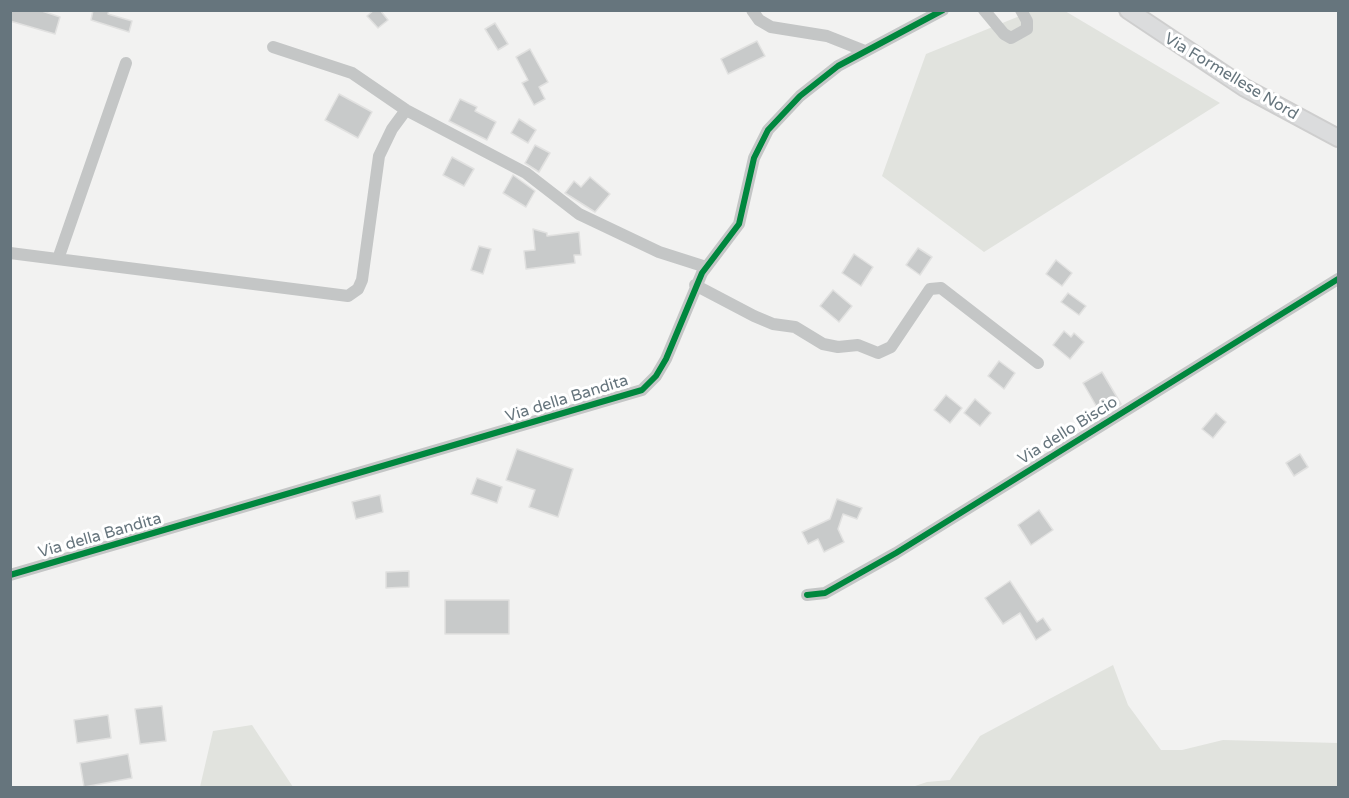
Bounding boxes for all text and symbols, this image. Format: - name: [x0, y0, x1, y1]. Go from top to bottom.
- street label: Via Formellese Nord: [1160, 29, 1302, 125]
- street label: Via della Bandita: [503, 371, 631, 427]
- street label: Via dello Biscio: [1015, 393, 1121, 469]
- street label: Via della Bandita: [36, 509, 164, 563]

